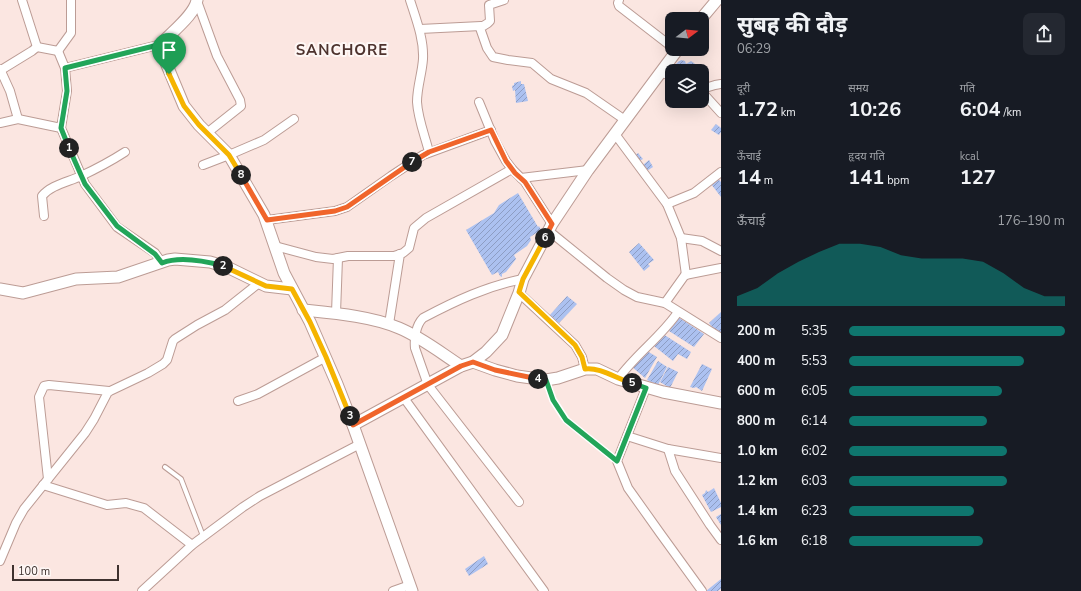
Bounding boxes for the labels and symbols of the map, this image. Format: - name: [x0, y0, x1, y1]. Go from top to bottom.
- north arrow: [665, 12, 709, 56]
- pin: [152, 33, 186, 74]
- district label: SANCHORE: [296, 40, 388, 60]
- pin: 1: [59, 138, 79, 158]
- pin: 7: [402, 152, 422, 172]
- pin: 8: [231, 165, 251, 185]
- pin: 6: [535, 228, 555, 248]
- pin: 2: [213, 256, 233, 276]
- pin: 4: [528, 369, 548, 389]
- pin: 5: [622, 373, 642, 393]
- pin: 3: [340, 406, 360, 426]
- scale bar: [12, 563, 119, 582]

